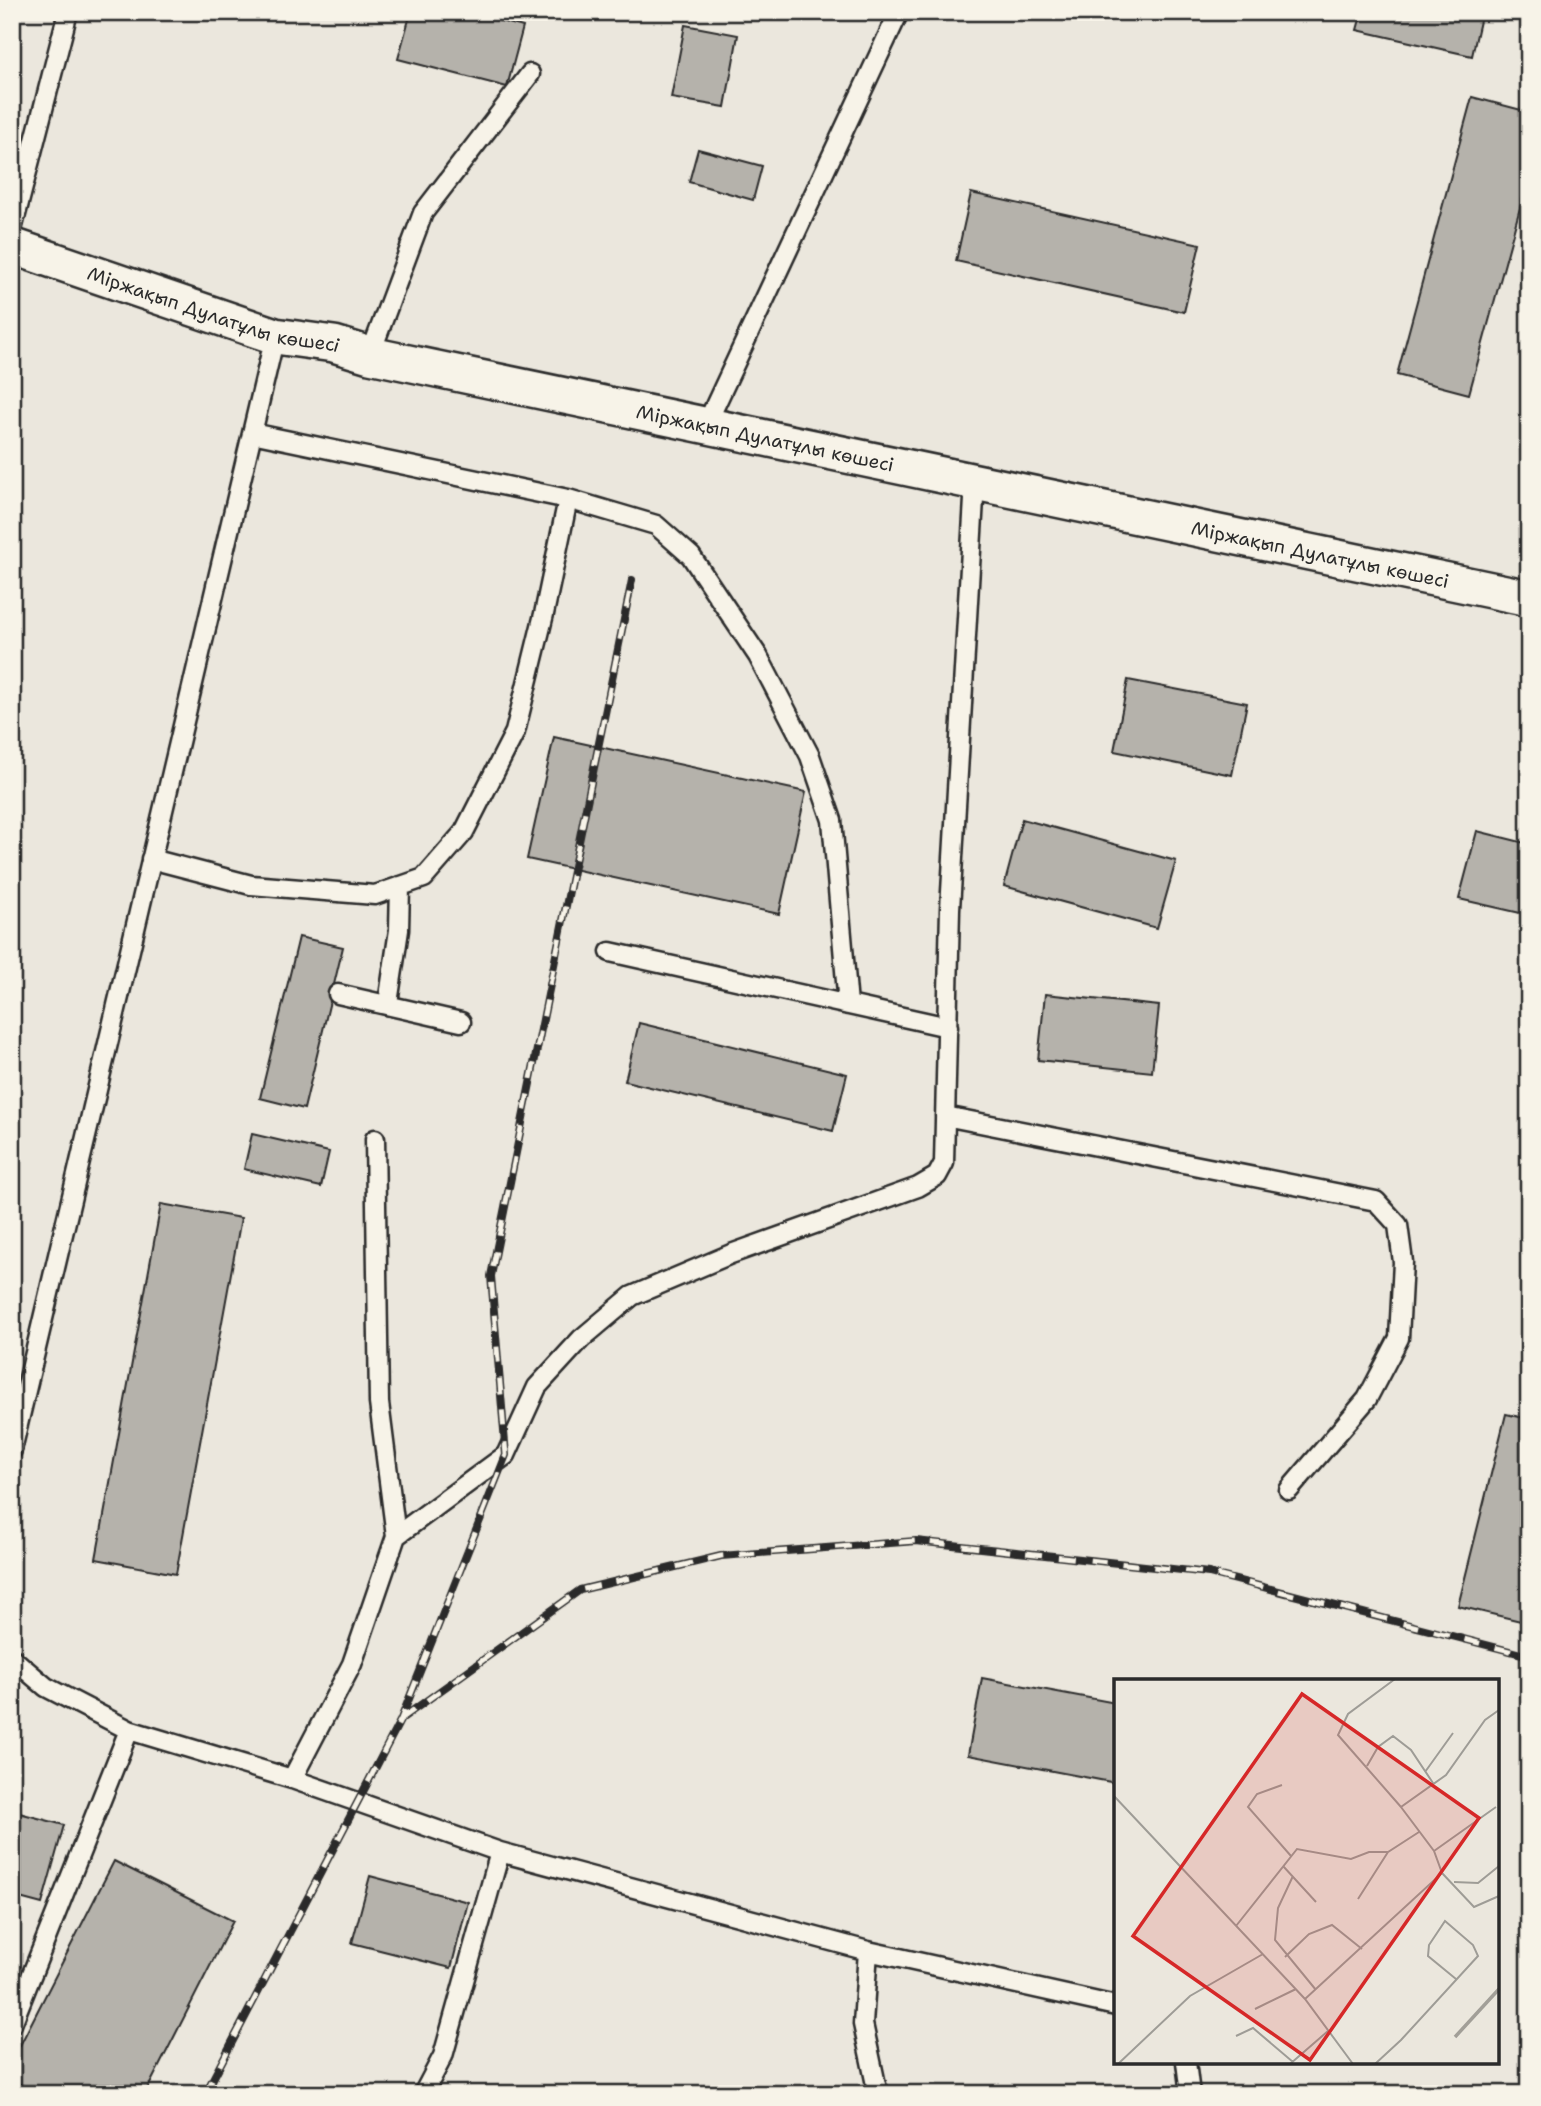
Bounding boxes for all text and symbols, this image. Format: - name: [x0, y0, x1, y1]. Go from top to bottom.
- street label: Міржақып Дулатұлы көшесі: [84, 261, 343, 358]
- street label: Міржақып Дулатұлы көшесі: [634, 399, 896, 478]
- street label: Міржақып Дулатұлы көшесі: [1189, 516, 1451, 594]
- inset map: [1114, 1679, 1499, 2064]

